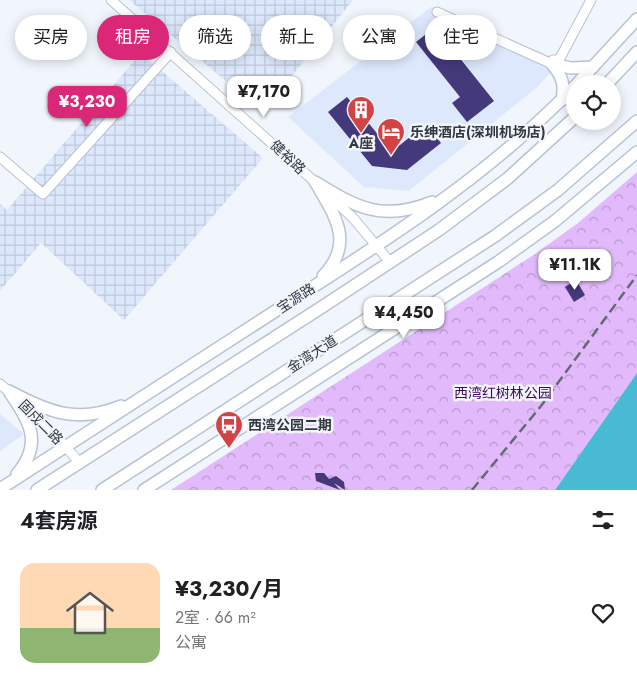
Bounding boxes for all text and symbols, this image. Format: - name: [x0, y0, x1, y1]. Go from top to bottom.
- chip: 买房: [15, 15, 87, 60]
- chip: 租房: [97, 15, 169, 60]
- chip: 筛选: [179, 15, 251, 60]
- chip: 新上: [261, 15, 333, 60]
- chip: 公寓: [343, 15, 415, 60]
- chip: 住宅: [425, 15, 497, 60]
- map controls: [566, 75, 621, 130]
- button: locate: [566, 75, 621, 130]
- pin: ¥7,170: [223, 76, 305, 118]
- text: ¥7,170: [238, 80, 290, 103]
- pin: ¥3,230: [46, 86, 128, 128]
- text: ¥3,230: [59, 90, 115, 113]
- building icon: A座: [346, 95, 376, 134]
- hotel icon: 乐绅酒店(深圳机场店): [376, 117, 406, 156]
- place label: 乐绅酒店(深圳机场店): [410, 122, 546, 142]
- place label: A座: [348, 133, 373, 153]
- street label: 健裕路: [266, 135, 310, 179]
- pin: ¥11.1K: [534, 248, 616, 291]
- text: ¥11.1K: [549, 253, 601, 276]
- street label: 宝源路: [273, 278, 319, 318]
- pin: ¥4,450: [363, 296, 445, 339]
- text: ¥4,450: [374, 301, 434, 324]
- street label: 金湾大道: [283, 330, 341, 378]
- park label: 西湾红树林公园: [454, 383, 552, 403]
- street label: 固戍二路: [14, 395, 68, 449]
- bus stop icon: 西湾公园二期: [214, 410, 244, 449]
- place label: 西湾公园二期: [248, 415, 332, 435]
- text: 4套房源: [20, 506, 98, 536]
- icon: filters: [589, 506, 617, 534]
- text: ¥3,230/月: [175, 574, 283, 604]
- icon: home: [60, 583, 120, 643]
- icon: heart: [589, 599, 617, 627]
- text: 2室 · 66 m²: [175, 606, 256, 629]
- text: 公寓: [175, 631, 207, 654]

